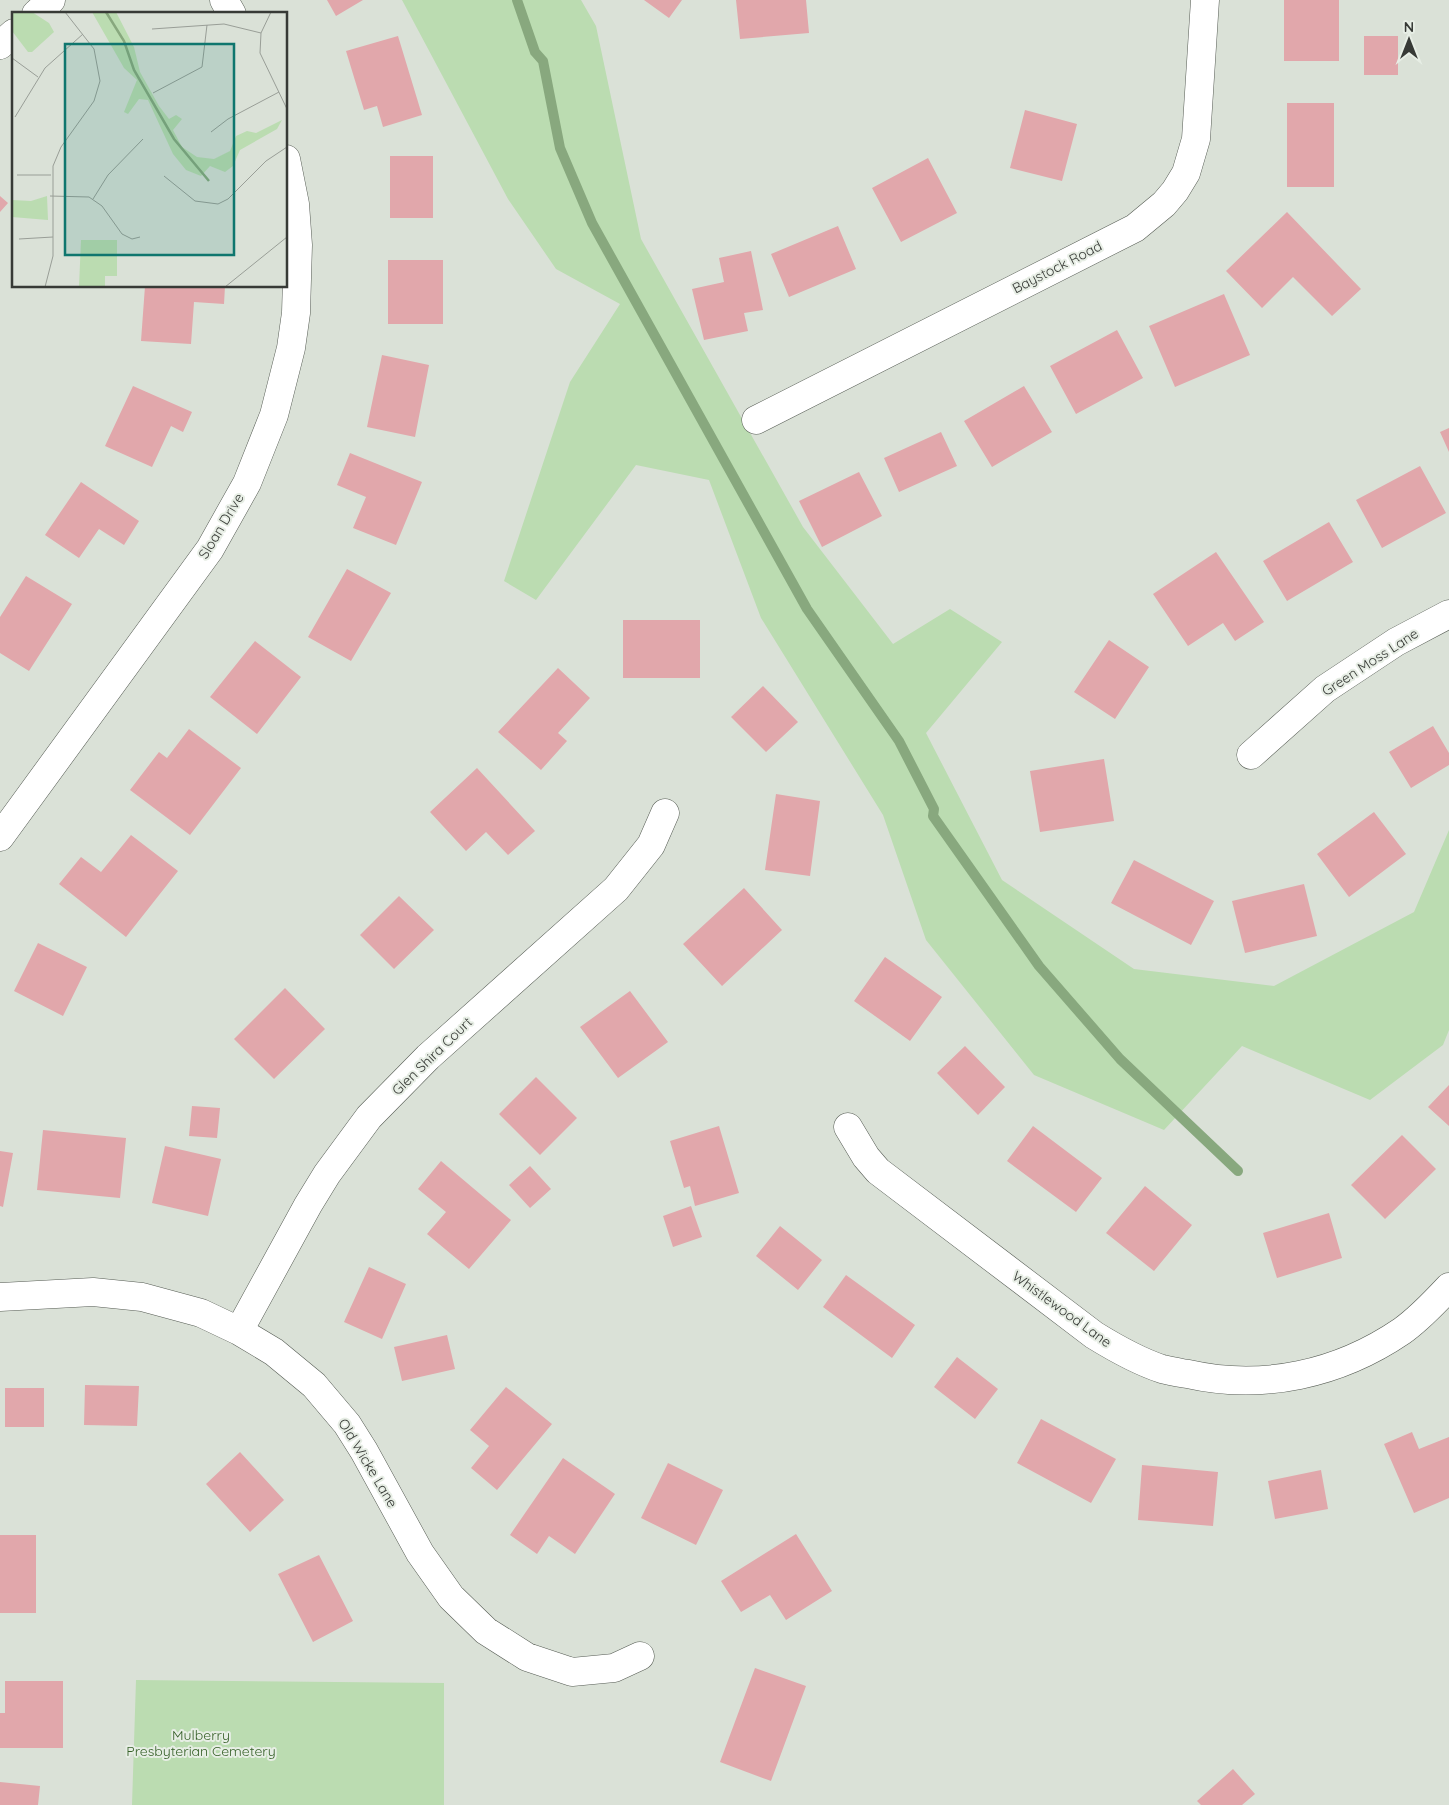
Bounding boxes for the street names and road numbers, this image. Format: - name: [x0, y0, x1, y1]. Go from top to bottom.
- street label: Baystock Road: [1009, 237, 1105, 297]
- street label: Sloan Drive: [194, 490, 248, 562]
- street label: Green Moss Lane: [1318, 624, 1422, 700]
- street label: Glen Shira Court: [388, 1013, 476, 1099]
- street label: Whistlewood Lane: [1009, 1267, 1115, 1351]
- street label: Old Wicke Lane: [334, 1415, 402, 1511]

